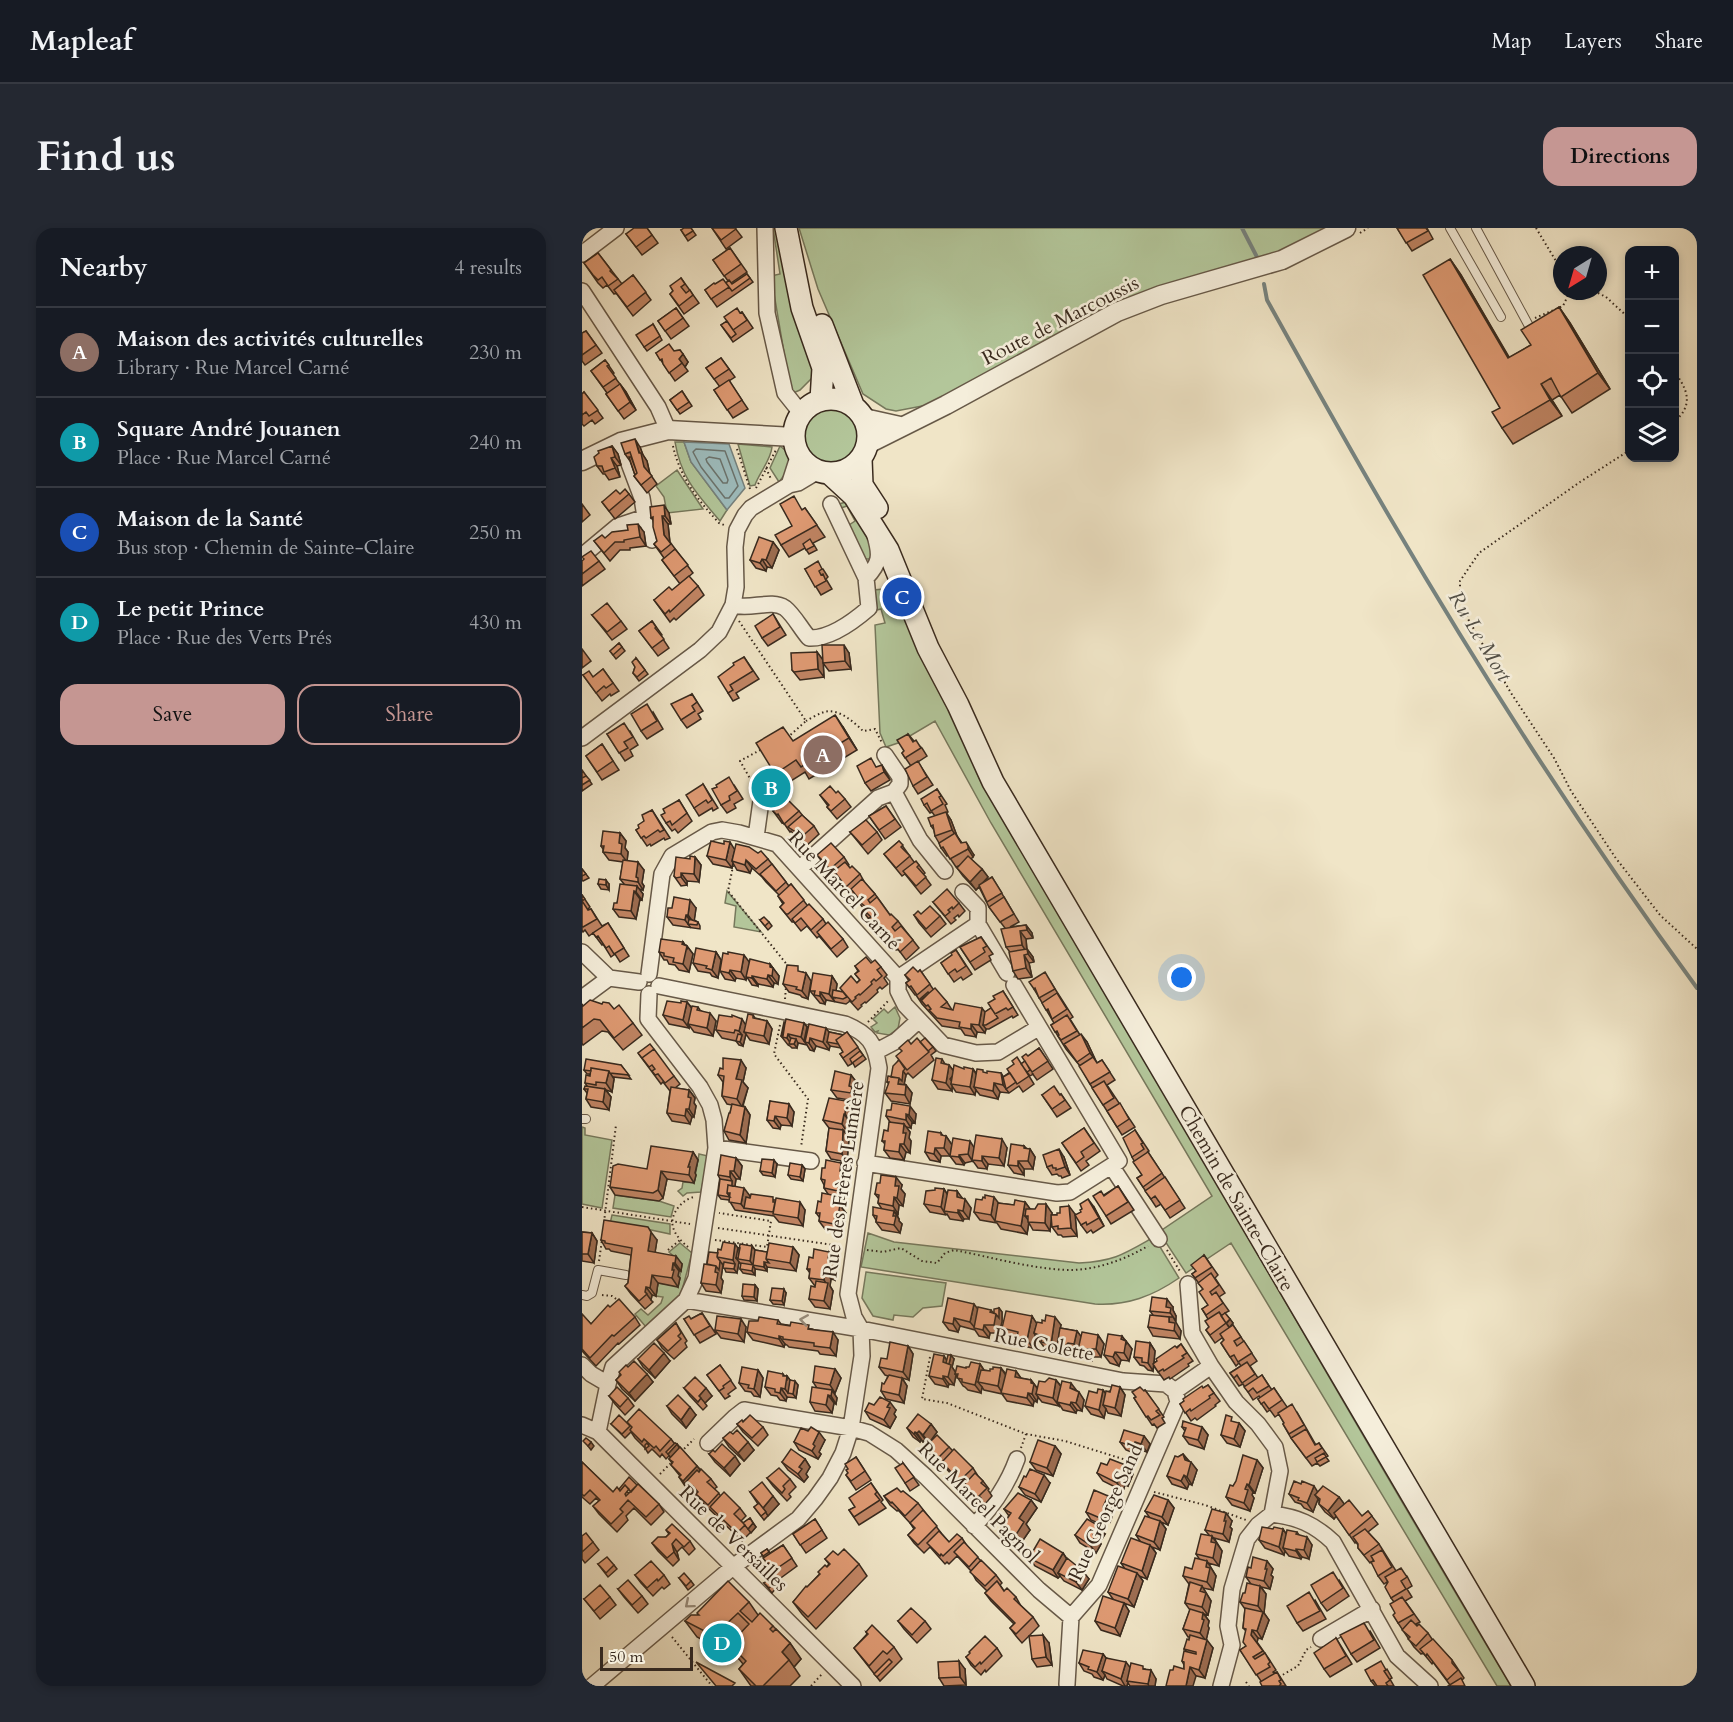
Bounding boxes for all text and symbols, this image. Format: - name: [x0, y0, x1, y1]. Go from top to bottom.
- text: Mapleaf: [30, 22, 133, 60]
- text: Map: [1492, 27, 1532, 56]
- text: Layers: [1565, 27, 1622, 56]
- text: Share: [1655, 27, 1703, 56]
- button: Directions: [1543, 127, 1697, 186]
- text: Find us: [36, 128, 176, 185]
- north arrow: [1553, 246, 1607, 300]
- map controls: [1625, 246, 1679, 462]
- button: +: [1625, 246, 1679, 300]
- text: Nearby: [60, 250, 148, 285]
- text: 4 results: [454, 254, 522, 281]
- street label: Route de Marcoussis: [977, 269, 1143, 372]
- button: −: [1625, 300, 1679, 354]
- text: Maison des activités culturelles: [117, 324, 423, 354]
- text: A: [72, 339, 87, 366]
- text: 230 m: [469, 339, 522, 366]
- text: Library · Rue Marcel Carné: [117, 354, 349, 381]
- button: locate: [1625, 354, 1679, 408]
- button: layers: [1625, 408, 1679, 462]
- text: Square André Jouanen: [117, 414, 341, 444]
- text: B: [72, 429, 87, 456]
- text: 240 m: [469, 429, 522, 456]
- text: Place · Rue Marcel Carné: [117, 444, 331, 471]
- text: Maison de la Santé: [117, 504, 304, 534]
- text: C: [72, 519, 87, 546]
- text: 250 m: [469, 519, 522, 546]
- text: Bus stop · Chemin de Sainte-Claire: [117, 534, 415, 561]
- pin: C: [882, 574, 922, 620]
- water label: Ru Le Mort: [1441, 585, 1519, 688]
- text: Le petit Prince: [117, 594, 264, 624]
- text: D: [71, 609, 88, 636]
- text: 430 m: [469, 609, 522, 636]
- text: Place · Rue des Verts Prés: [117, 624, 332, 651]
- button: Save: [60, 684, 285, 745]
- button: Share: [297, 684, 522, 745]
- pin: A: [804, 732, 842, 778]
- pin: B: [752, 766, 790, 810]
- street label: Rue Marcel Carné: [782, 825, 907, 956]
- your location: [1167, 963, 1196, 992]
- street label: Rue des Frères Lumière: [816, 1079, 871, 1279]
- street label: Chemin de Sainte-Claire: [1172, 1100, 1301, 1296]
- one-way arrow: [799, 1314, 809, 1327]
- street label: Rue Colette: [992, 1322, 1096, 1367]
- street label: Rue Marcel Pagnol: [912, 1436, 1045, 1569]
- street label: Rue George Sand: [1062, 1439, 1149, 1585]
- street label: Rue de Versailles: [673, 1479, 794, 1598]
- one-way arrow: [685, 1597, 696, 1608]
- pin: D: [702, 1620, 742, 1666]
- scale bar: [600, 1644, 693, 1672]
- text: 50 m: [609, 1646, 643, 1668]

